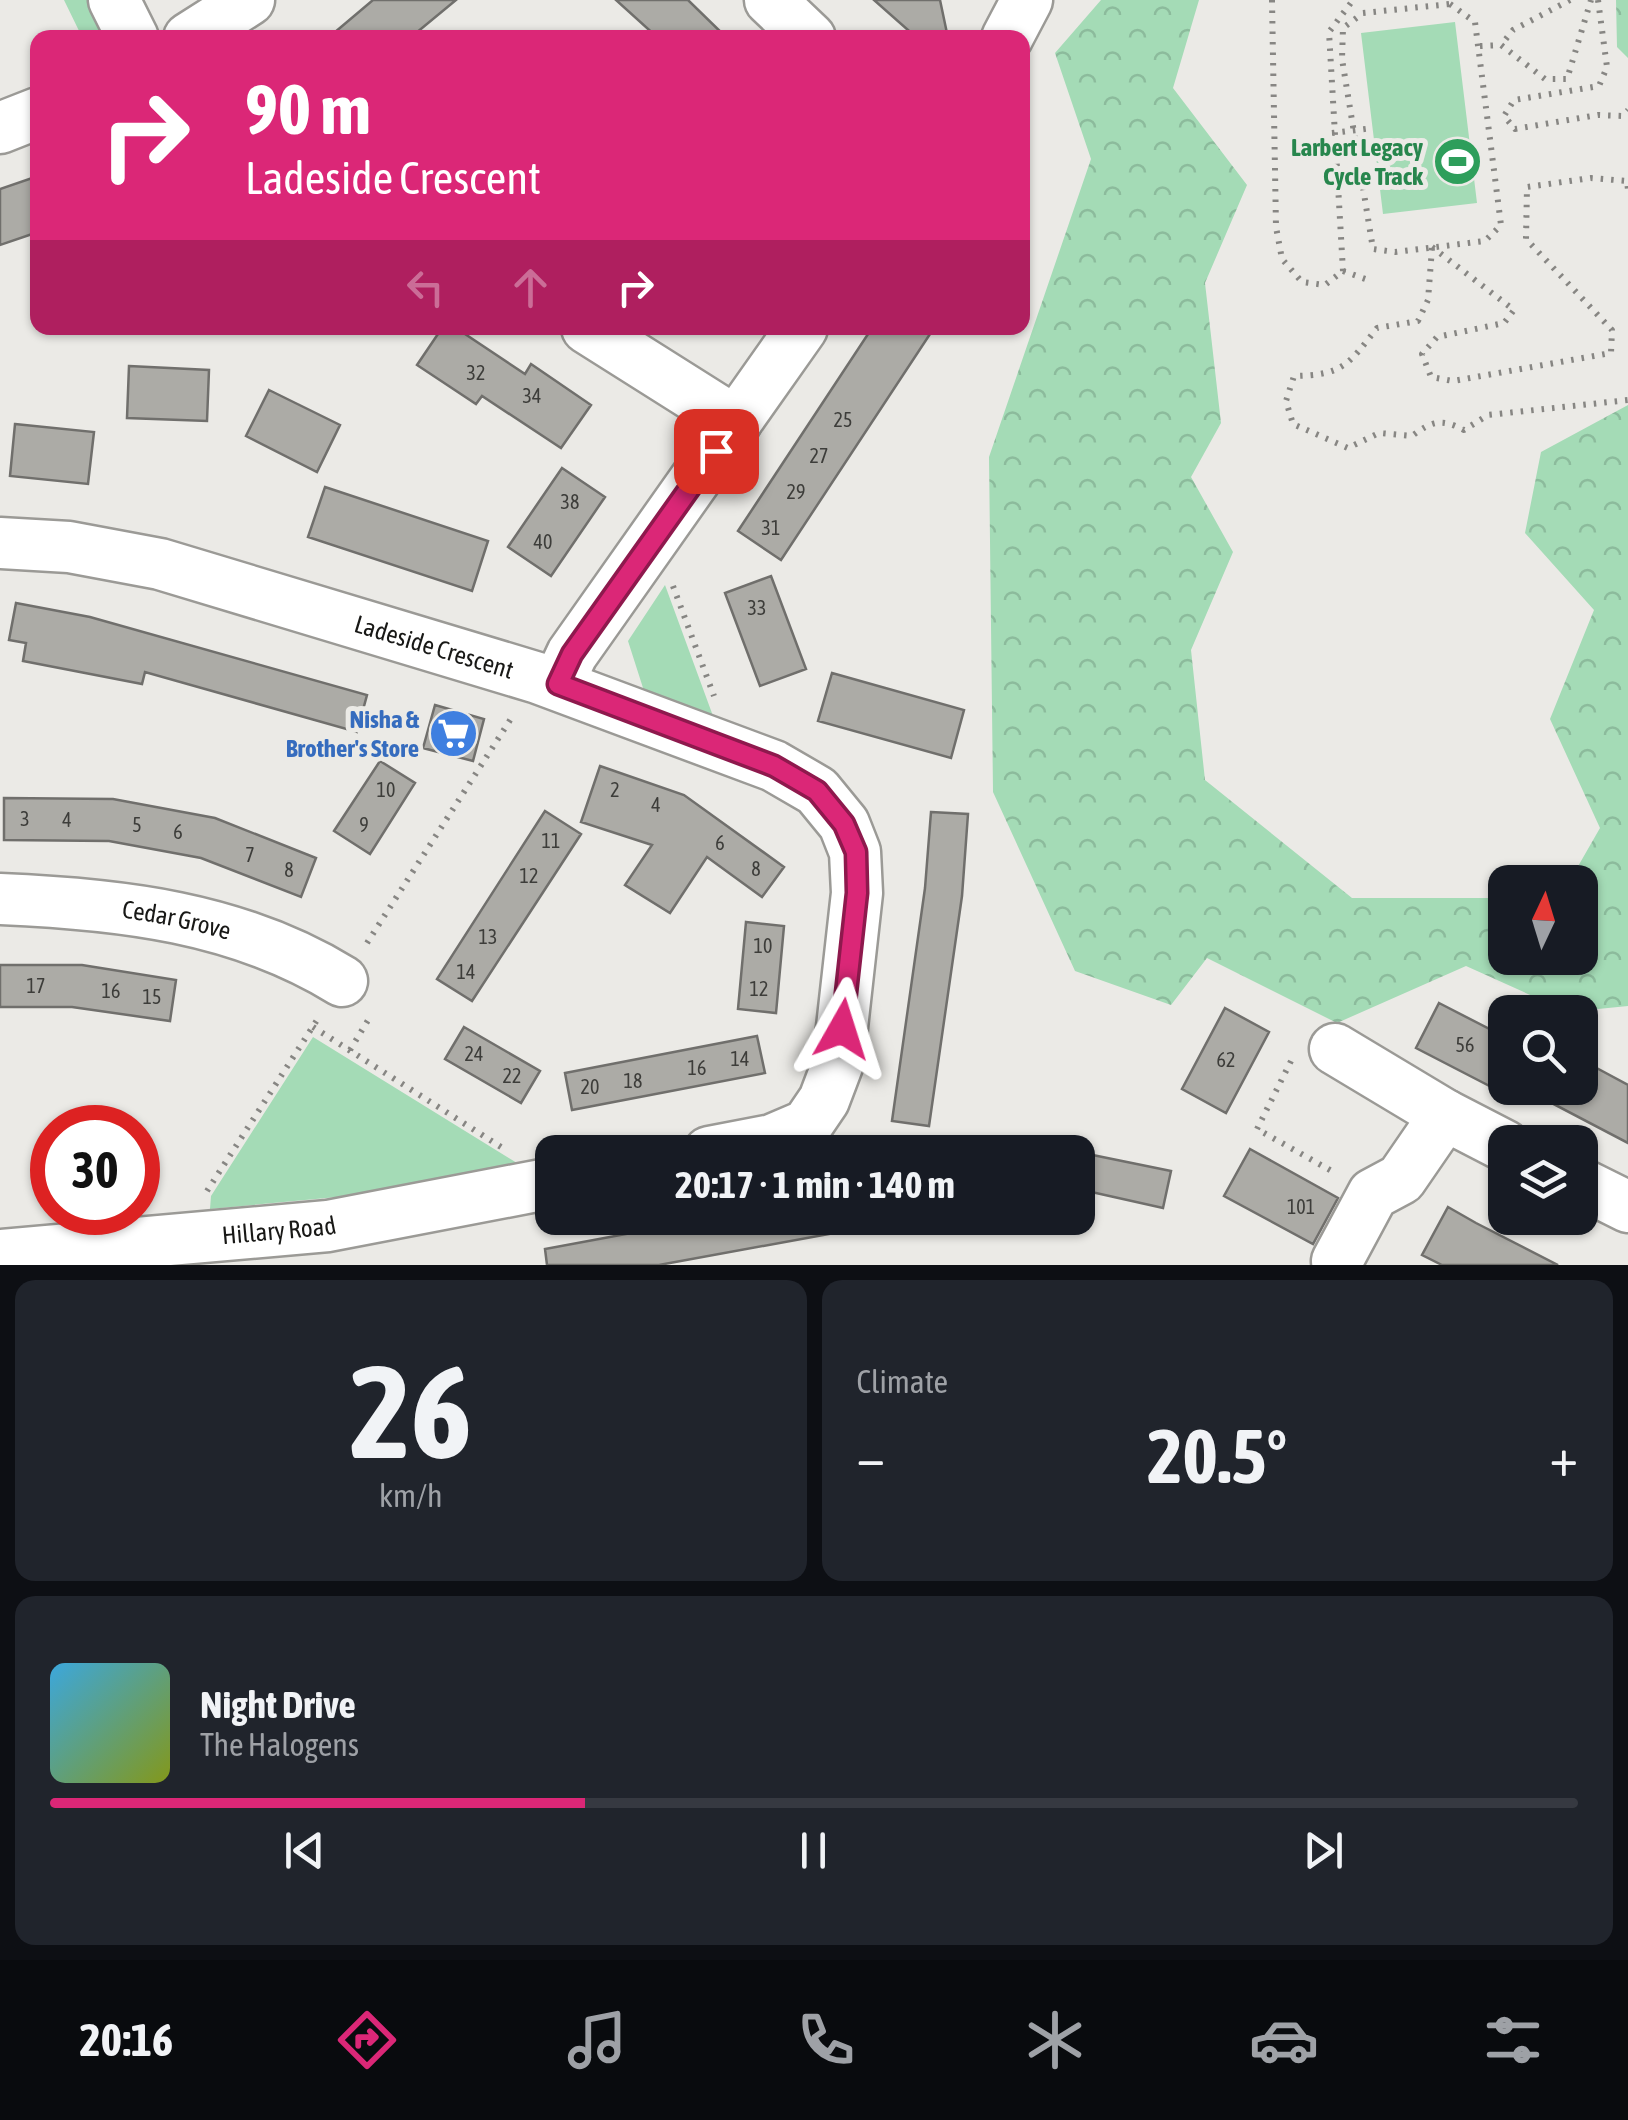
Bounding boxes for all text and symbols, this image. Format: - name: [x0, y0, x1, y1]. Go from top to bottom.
- text: 90 m: [245, 69, 371, 149]
- icon: right: [80, 70, 210, 200]
- place label: Larbert Legacy Cycle Track: [1291, 133, 1424, 190]
- sports icon: Larbert Legacy Cycle Track: [1432, 135, 1484, 187]
- text: Ladeside Crescent: [245, 152, 541, 204]
- icon: left: [398, 260, 453, 315]
- icon: ahead: [503, 260, 558, 315]
- icon: right: [608, 260, 663, 315]
- house number: 32: [467, 361, 485, 384]
- house number: 34: [523, 384, 541, 407]
- house number: 25: [834, 408, 852, 431]
- pin: [674, 409, 759, 494]
- icon: arrive: [689, 424, 744, 479]
- house number: 27: [810, 444, 828, 467]
- house number: 29: [787, 480, 805, 503]
- house number: 38: [561, 490, 579, 513]
- house number: 31: [762, 516, 780, 539]
- house number: 40: [534, 530, 552, 553]
- house number: 33: [748, 596, 766, 619]
- street label: Ladeside Crescent: [351, 610, 517, 684]
- place label: Nisha & Brother's Store: [286, 705, 420, 762]
- supermarket icon: Nisha & Brother's Store: [428, 707, 480, 759]
- house number: 10: [377, 778, 395, 801]
- house number: 2: [610, 778, 620, 801]
- house number: 4: [651, 793, 661, 816]
- house number: 3: [20, 807, 30, 830]
- house number: 4: [62, 808, 72, 831]
- house number: 5: [132, 813, 142, 836]
- house number: 9: [359, 813, 369, 836]
- house number: 6: [173, 820, 183, 843]
- house number: 11: [542, 829, 560, 852]
- house number: 6: [715, 831, 725, 854]
- house number: 7: [245, 843, 255, 866]
- house number: 8: [751, 857, 761, 880]
- house number: 8: [284, 858, 294, 881]
- house number: 12: [520, 864, 538, 887]
- north arrow: [1488, 865, 1598, 975]
- map controls: [1488, 865, 1598, 1235]
- street label: Cedar Grove: [120, 895, 234, 945]
- house number: 13: [479, 925, 497, 948]
- house number: 10: [754, 934, 772, 957]
- house number: 14: [457, 960, 475, 983]
- house number: 17: [27, 974, 45, 997]
- house number: 12: [750, 977, 768, 1000]
- position arrow: [790, 977, 894, 1081]
- house number: 16: [102, 979, 120, 1002]
- house number: 15: [143, 985, 161, 1008]
- button: search: [1488, 995, 1598, 1105]
- house number: 56: [1456, 1033, 1474, 1056]
- house number: 24: [465, 1042, 483, 1065]
- house number: 14: [731, 1047, 749, 1070]
- house number: 62: [1217, 1048, 1235, 1071]
- house number: 16: [688, 1056, 706, 1079]
- house number: 22: [503, 1064, 521, 1087]
- house number: 18: [624, 1069, 642, 1092]
- house number: 20: [581, 1075, 599, 1098]
- speed limit sign: 30: [30, 1105, 160, 1235]
- button: layers: [1488, 1125, 1598, 1235]
- text: 20:17 · 1 min · 140 m: [675, 1163, 955, 1206]
- house number: 101: [1287, 1195, 1315, 1218]
- street label: Hillary Road: [221, 1211, 338, 1249]
- text: 26: [350, 1337, 472, 1486]
- text: Climate: [857, 1363, 948, 1400]
- text: 20.5°: [1147, 1413, 1287, 1499]
- text: −: [857, 1425, 885, 1488]
- text: +: [1549, 1425, 1578, 1488]
- text: km/h: [379, 1477, 442, 1514]
- text: Night Drive: [200, 1683, 356, 1726]
- text: The Halogens: [200, 1726, 359, 1763]
- icon: previous: [277, 1823, 332, 1878]
- icon: pause: [786, 1823, 841, 1878]
- icon: next: [1296, 1823, 1351, 1878]
- icon: directions: [332, 2005, 402, 2075]
- icon: music: [562, 2005, 632, 2075]
- icon: phone: [791, 2005, 861, 2075]
- icon: climate: [1020, 2005, 1090, 2075]
- icon: car: [1249, 2005, 1319, 2075]
- icon: filters: [1478, 2005, 1548, 2075]
- text: 20:16: [80, 2014, 173, 2066]

